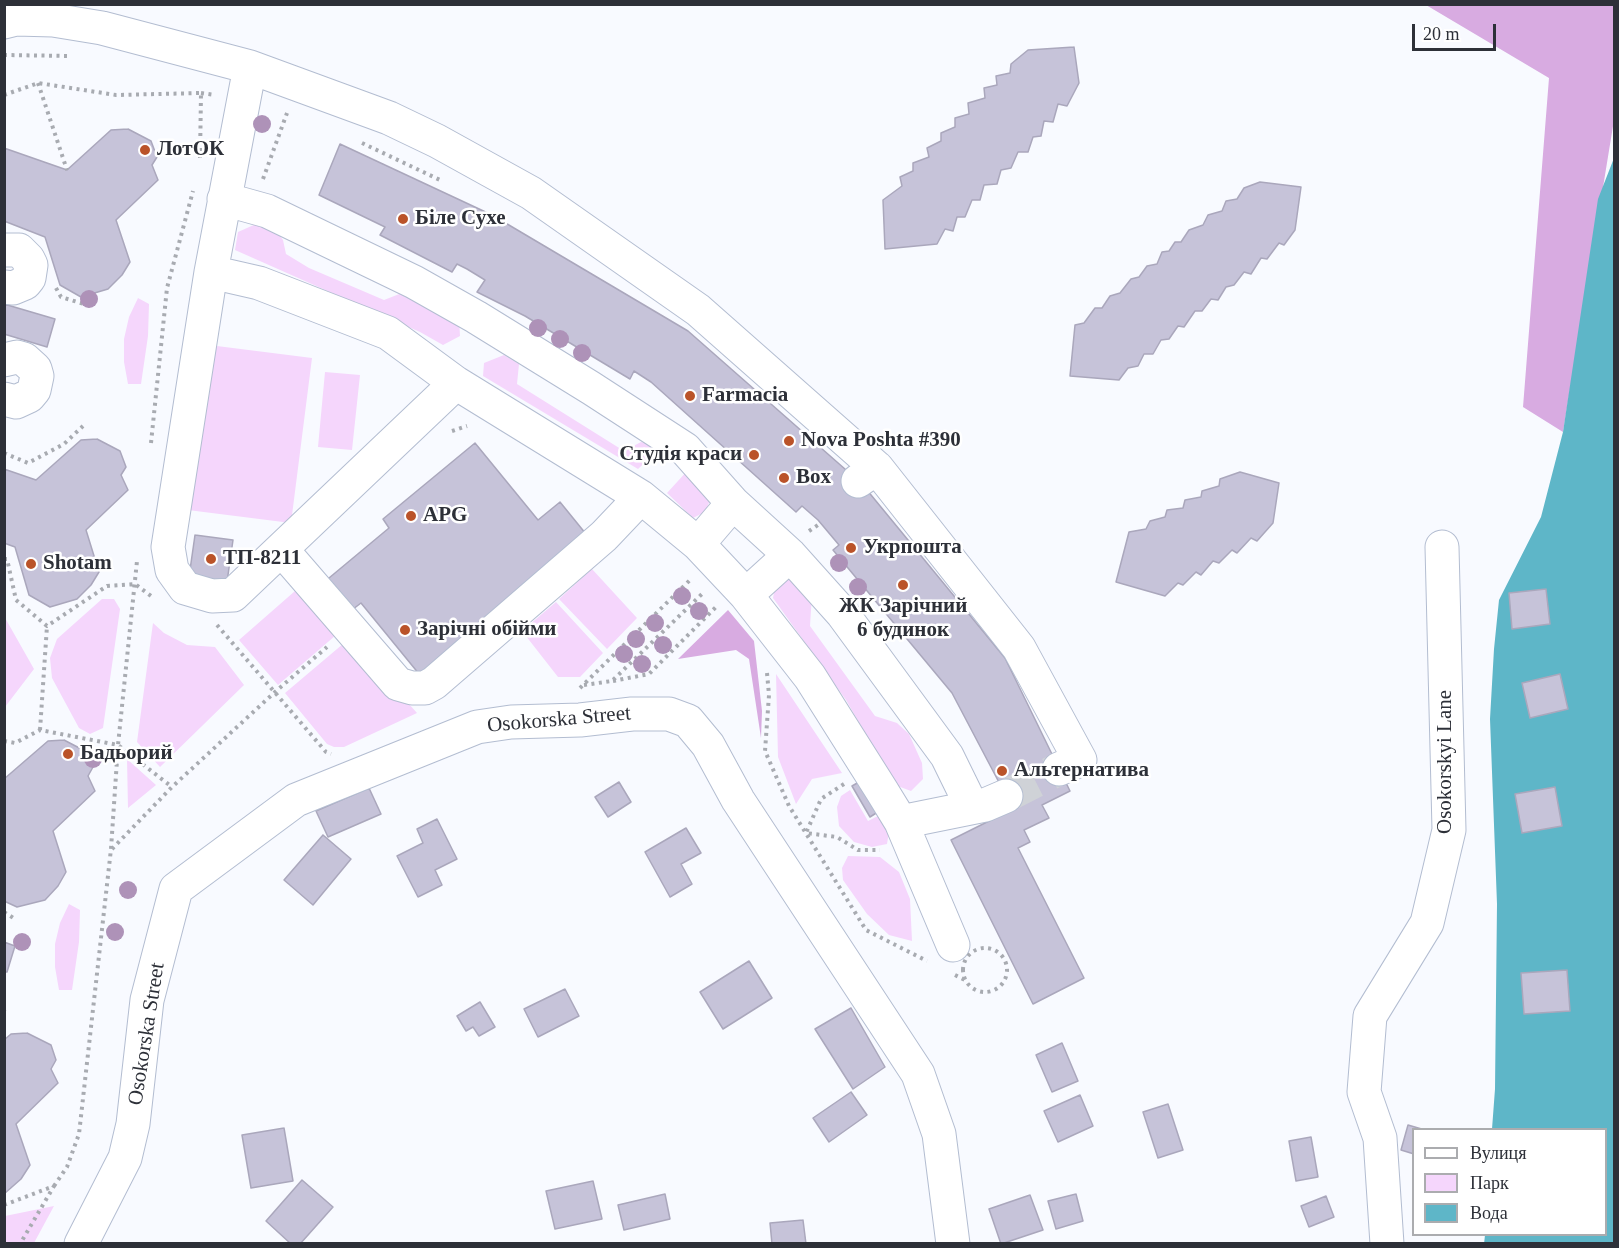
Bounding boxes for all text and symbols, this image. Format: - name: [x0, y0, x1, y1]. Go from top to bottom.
- scale bar: [1415, 12, 1499, 50]
- text: 20 m: [1423, 24, 1460, 44]
- place label: ЛотОК: [157, 137, 224, 163]
- marker: ЛотОК: [138, 143, 152, 157]
- place label: Біле Сухе: [415, 206, 506, 232]
- marker: Біле Сухе: [396, 212, 410, 226]
- place label: Farmacia: [702, 383, 788, 409]
- marker: Farmacia: [683, 389, 697, 403]
- place label: Nova Poshta #390: [801, 428, 961, 454]
- marker: Nova Poshta #390: [782, 434, 796, 448]
- place label: Студія краси: [619, 442, 742, 468]
- marker: Студія краси: [747, 448, 761, 462]
- place label: Box: [796, 465, 831, 491]
- marker: Box: [777, 471, 791, 485]
- place label: APG: [423, 503, 467, 529]
- marker: APG: [404, 509, 418, 523]
- place label: Укрпошта: [863, 535, 962, 561]
- marker: Укрпошта: [844, 541, 858, 555]
- place label: ТП-8211: [223, 546, 301, 572]
- place label: Shotam: [43, 551, 112, 577]
- marker: ТП-8211: [204, 552, 218, 566]
- marker: Shotam: [24, 557, 38, 571]
- marker: ЖК Зарічний 6 будинок: [896, 578, 910, 592]
- place label: ЖК Зарічний 6 будинок: [839, 594, 967, 644]
- place label: Зарічні обійми: [417, 617, 556, 643]
- marker: Зарічні обійми: [398, 623, 412, 637]
- street label: Osokorskyi Lane: [1432, 690, 1458, 834]
- street label: Osokorska Street: [486, 701, 632, 739]
- place label: Бадьорий: [80, 741, 172, 767]
- marker: Бадьорий: [61, 747, 75, 761]
- place label: Альтернатива: [1014, 758, 1149, 784]
- marker: Альтернатива: [995, 764, 1009, 778]
- street label: Osokorska Street: [123, 961, 171, 1107]
- legend: [1412, 1128, 1607, 1236]
- text: Вулиця: [1470, 1143, 1527, 1163]
- text: Парк: [1470, 1173, 1509, 1193]
- text: Вода: [1470, 1203, 1508, 1223]

